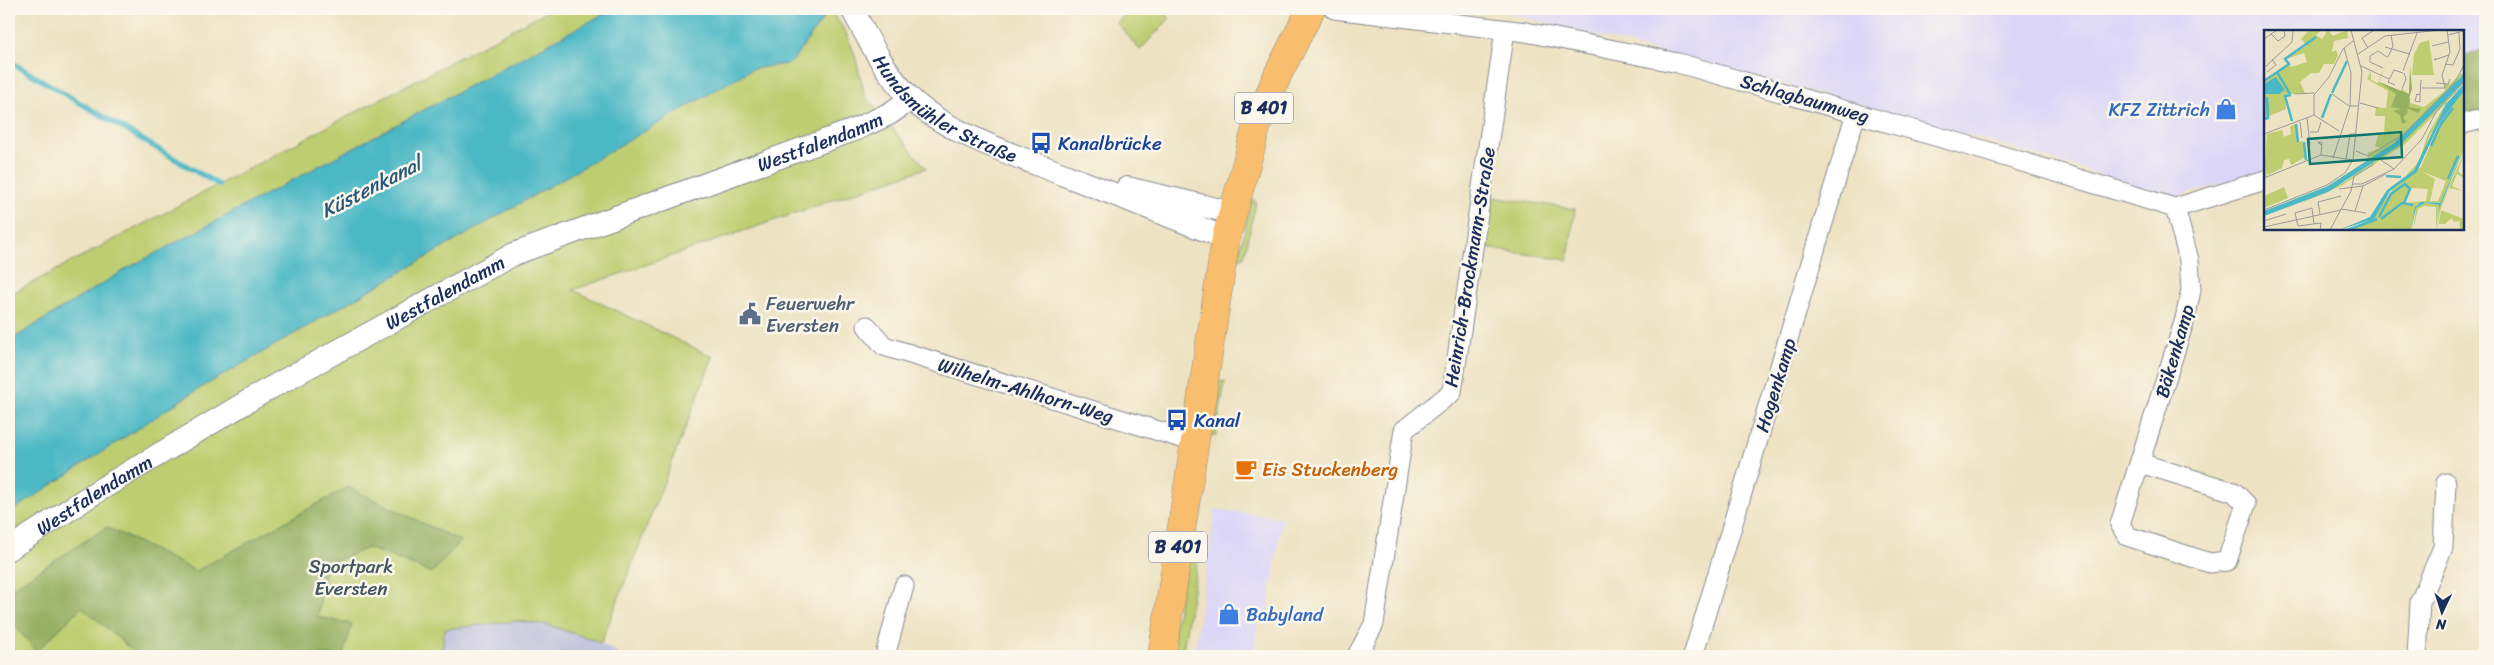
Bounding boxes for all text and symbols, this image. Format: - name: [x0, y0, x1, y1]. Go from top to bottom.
- inset map: [2264, 30, 2464, 230]
- street label: Hundsmühler Straße: [864, 48, 1022, 172]
- street label: Schlagbaumweg: [1736, 64, 1874, 133]
- road number: B 401: [1235, 92, 1293, 124]
- place label: KFZ Zittrich: [2108, 93, 2210, 126]
- shop icon: KFZ Zittrich: [2213, 96, 2239, 122]
- street label: Westfalendamm: [752, 103, 889, 181]
- place label: Kanalbrücke: [1058, 127, 1162, 160]
- bus stop icon: Kanalbrücke: [1028, 130, 1054, 156]
- street label: Heinrich-Brockmann-Straße: [1434, 144, 1505, 390]
- water label: Küstenkanal: [315, 145, 432, 228]
- street label: Westfalendamm: [379, 246, 511, 339]
- place label: Feuerwehr Eversten: [766, 287, 855, 342]
- public building icon: Feuerwehr Eversten: [737, 301, 763, 327]
- street label: Bäkenkamp: [2145, 301, 2204, 402]
- street label: Hogenkamp: [1746, 334, 1805, 436]
- street label: Wilhelm-Ahlhorn-Weg: [934, 348, 1118, 433]
- place label: Kanal: [1194, 404, 1241, 437]
- bus stop icon: Kanal: [1164, 407, 1190, 433]
- street label: Westfalendamm: [29, 446, 159, 544]
- place label: Eis Stuckenberg: [1262, 453, 1399, 486]
- cafe icon: Eis Stuckenberg: [1233, 456, 1259, 482]
- road number: B 401: [1149, 532, 1207, 562]
- park label: Sportpark Eversten: [309, 550, 393, 605]
- north arrow: [2416, 588, 2466, 638]
- place label: Babyland: [1246, 598, 1324, 631]
- shop icon: Babyland: [1216, 601, 1242, 627]
- text: N: [2435, 612, 2448, 637]

